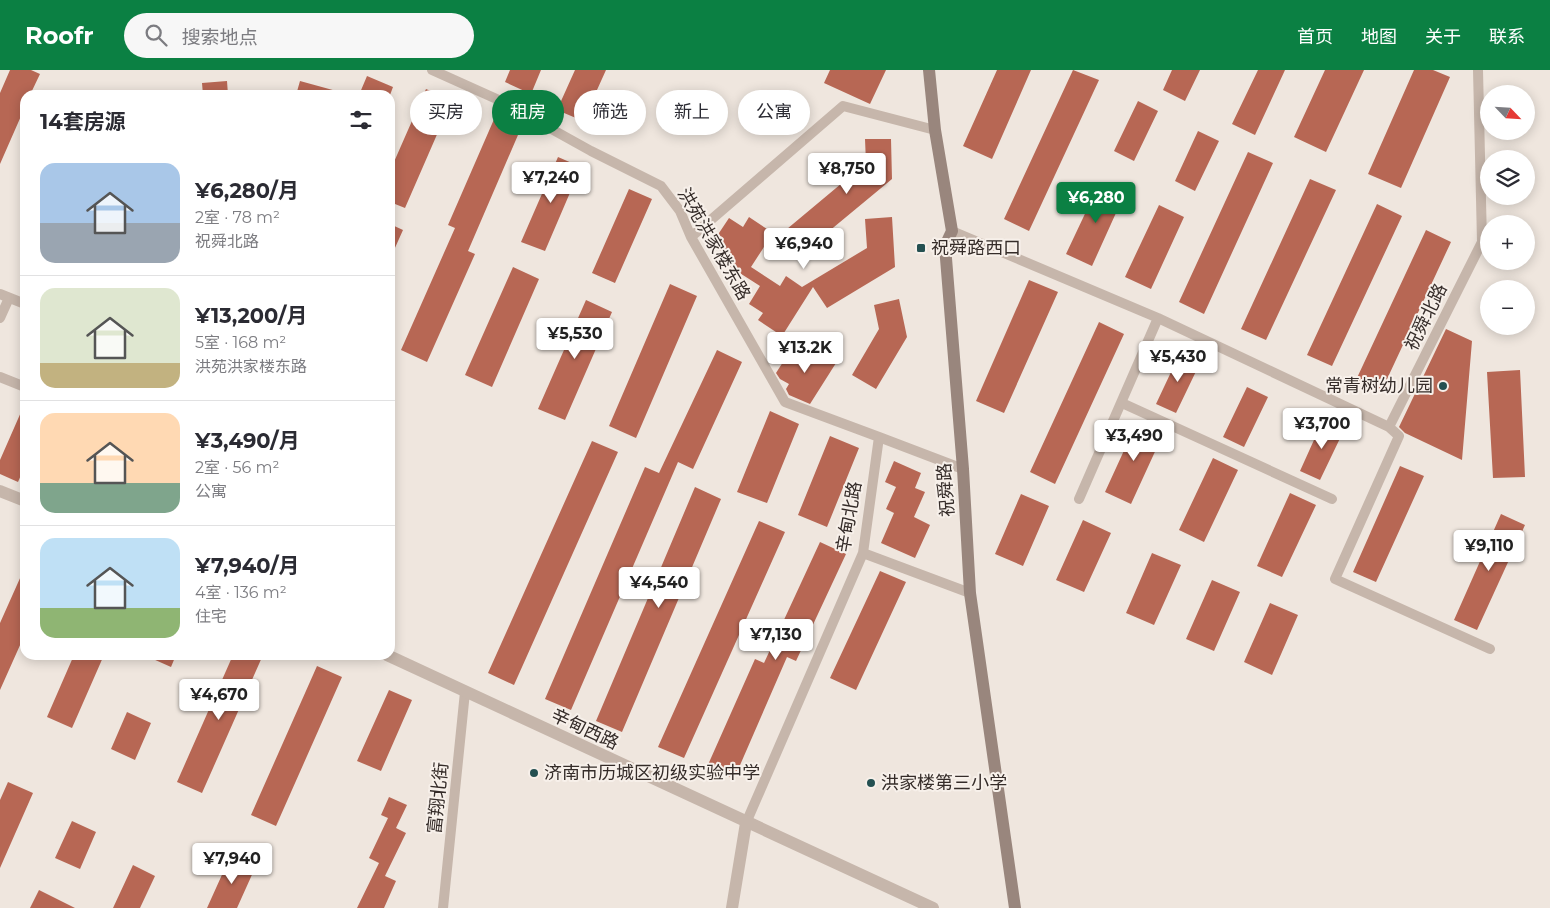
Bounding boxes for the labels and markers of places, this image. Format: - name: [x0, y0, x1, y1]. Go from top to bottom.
- pin: ¥8,750: [806, 152, 888, 195]
- pin: ¥7,240: [510, 162, 592, 204]
- pin: ¥6,280: [1055, 182, 1137, 224]
- pin: ¥6,940: [763, 228, 845, 270]
- place label: 祝舜路西口: [931, 237, 1021, 259]
- marker: 祝舜路西口: [915, 242, 927, 254]
- pin: ¥5,530: [534, 318, 616, 360]
- pin: ¥13.2K: [764, 332, 846, 374]
- pin: ¥5,430: [1137, 340, 1219, 383]
- place label: 常青树幼儿园: [1325, 375, 1433, 397]
- marker: 常青树幼儿园: [1437, 380, 1449, 392]
- pin: ¥3,700: [1281, 408, 1363, 450]
- pin: ¥3,490: [1093, 420, 1175, 462]
- pin: ¥9,110: [1448, 530, 1530, 572]
- pin: ¥4,540: [618, 566, 700, 609]
- pin: ¥7,130: [735, 618, 817, 661]
- pin: ¥4,670: [178, 678, 260, 721]
- place label: 济南市历城区初级实验中学: [544, 762, 760, 784]
- marker: 济南市历城区初级实验中学: [528, 767, 540, 779]
- place label: 洪家楼第三小学: [881, 772, 1007, 794]
- marker: 洪家楼第三小学: [865, 777, 877, 789]
- pin: ¥7,940: [191, 842, 273, 885]

